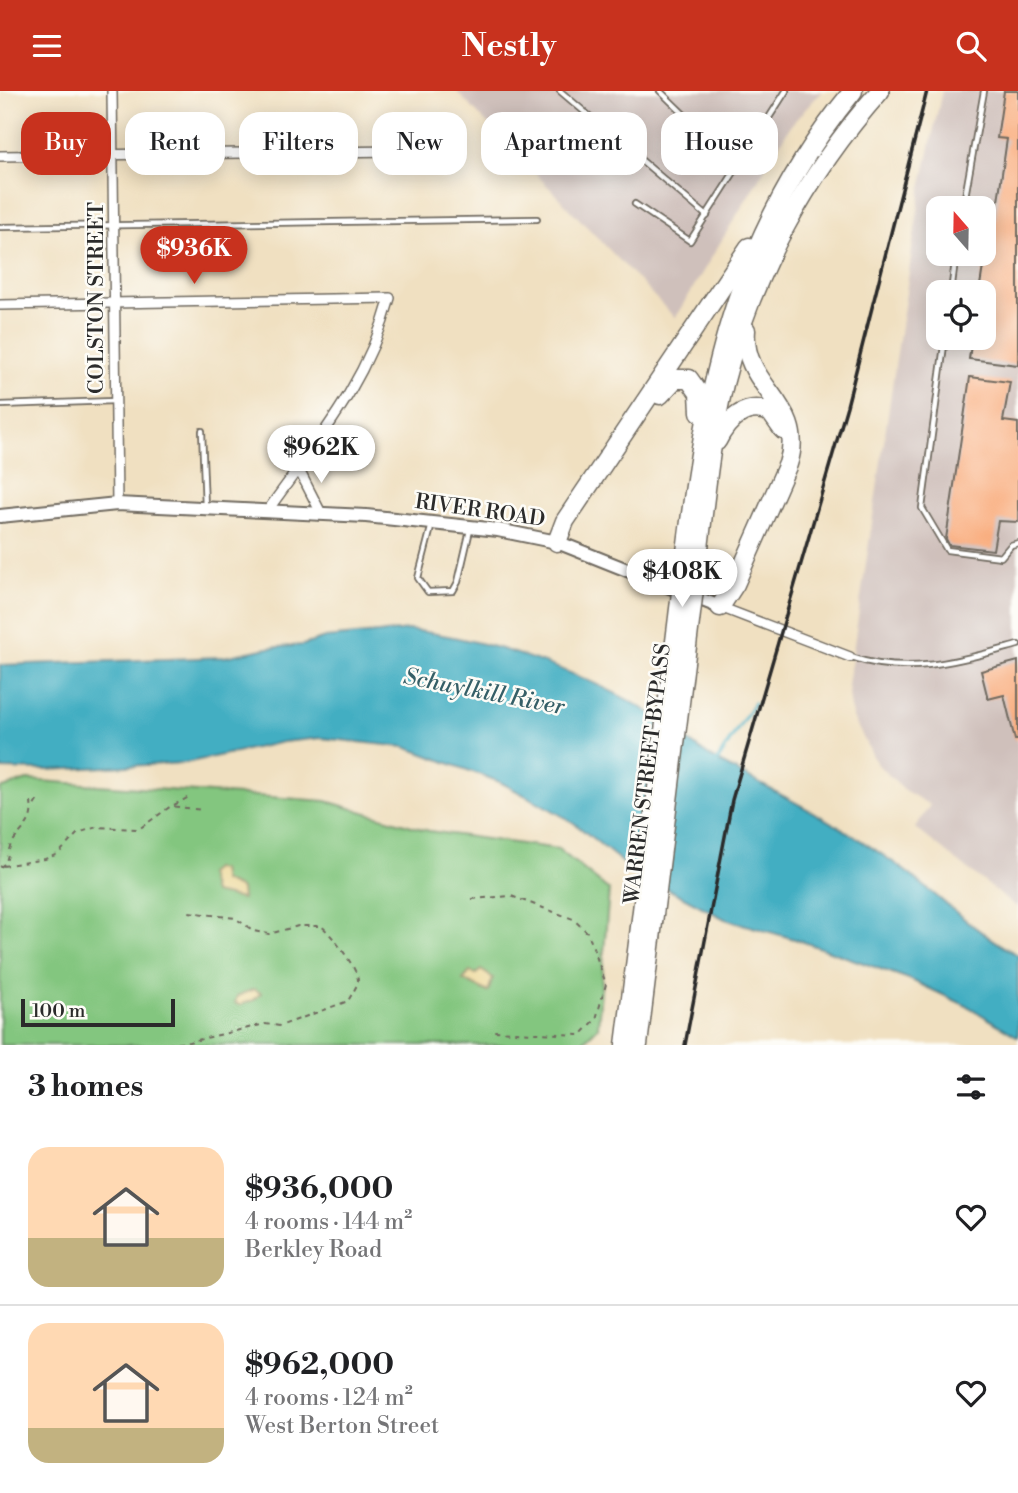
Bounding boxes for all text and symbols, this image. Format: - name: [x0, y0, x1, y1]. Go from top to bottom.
- text: Nestly: [462, 26, 556, 66]
- icon: menu: [28, 27, 66, 65]
- icon: search: [952, 27, 990, 65]
- chip: Buy: [21, 112, 111, 175]
- chip: Rent: [125, 112, 225, 175]
- chip: Filters: [239, 112, 358, 175]
- chip: New: [372, 112, 467, 175]
- chip: Apartment: [481, 112, 647, 175]
- chip: House: [661, 112, 778, 175]
- north arrow: [926, 196, 996, 266]
- map controls: [926, 196, 996, 350]
- street label: COLSTON STREET: [84, 202, 110, 394]
- pin: $936K: [145, 227, 243, 286]
- text: $936K: [156, 235, 232, 263]
- button: locate: [926, 280, 996, 350]
- pin: $962K: [272, 425, 370, 485]
- text: $962K: [283, 434, 359, 462]
- street label: RIVER ROAD: [413, 489, 547, 533]
- pin: $408K: [633, 549, 731, 609]
- text: $408K: [642, 558, 722, 586]
- street label: WARREN STREET BYPASS: [619, 642, 677, 907]
- water label: Schuylkill River: [401, 663, 568, 722]
- scale bar: [21, 996, 175, 1028]
- text: 100 m: [32, 999, 85, 1023]
- text: 3 homes: [28, 1068, 143, 1106]
- icon: filters: [952, 1068, 990, 1106]
- text: $936,000: [245, 1170, 393, 1208]
- icon: home: [84, 1175, 168, 1259]
- icon: heart: [952, 1198, 990, 1236]
- text: 4 rooms · 144 m²: [245, 1208, 412, 1236]
- text: Berkley Road: [245, 1236, 382, 1264]
- text: $962,000: [245, 1346, 394, 1384]
- icon: home: [84, 1351, 168, 1435]
- icon: heart: [952, 1374, 990, 1412]
- text: 4 rooms · 124 m²: [245, 1384, 413, 1412]
- text: West Berton Street: [245, 1412, 439, 1440]

